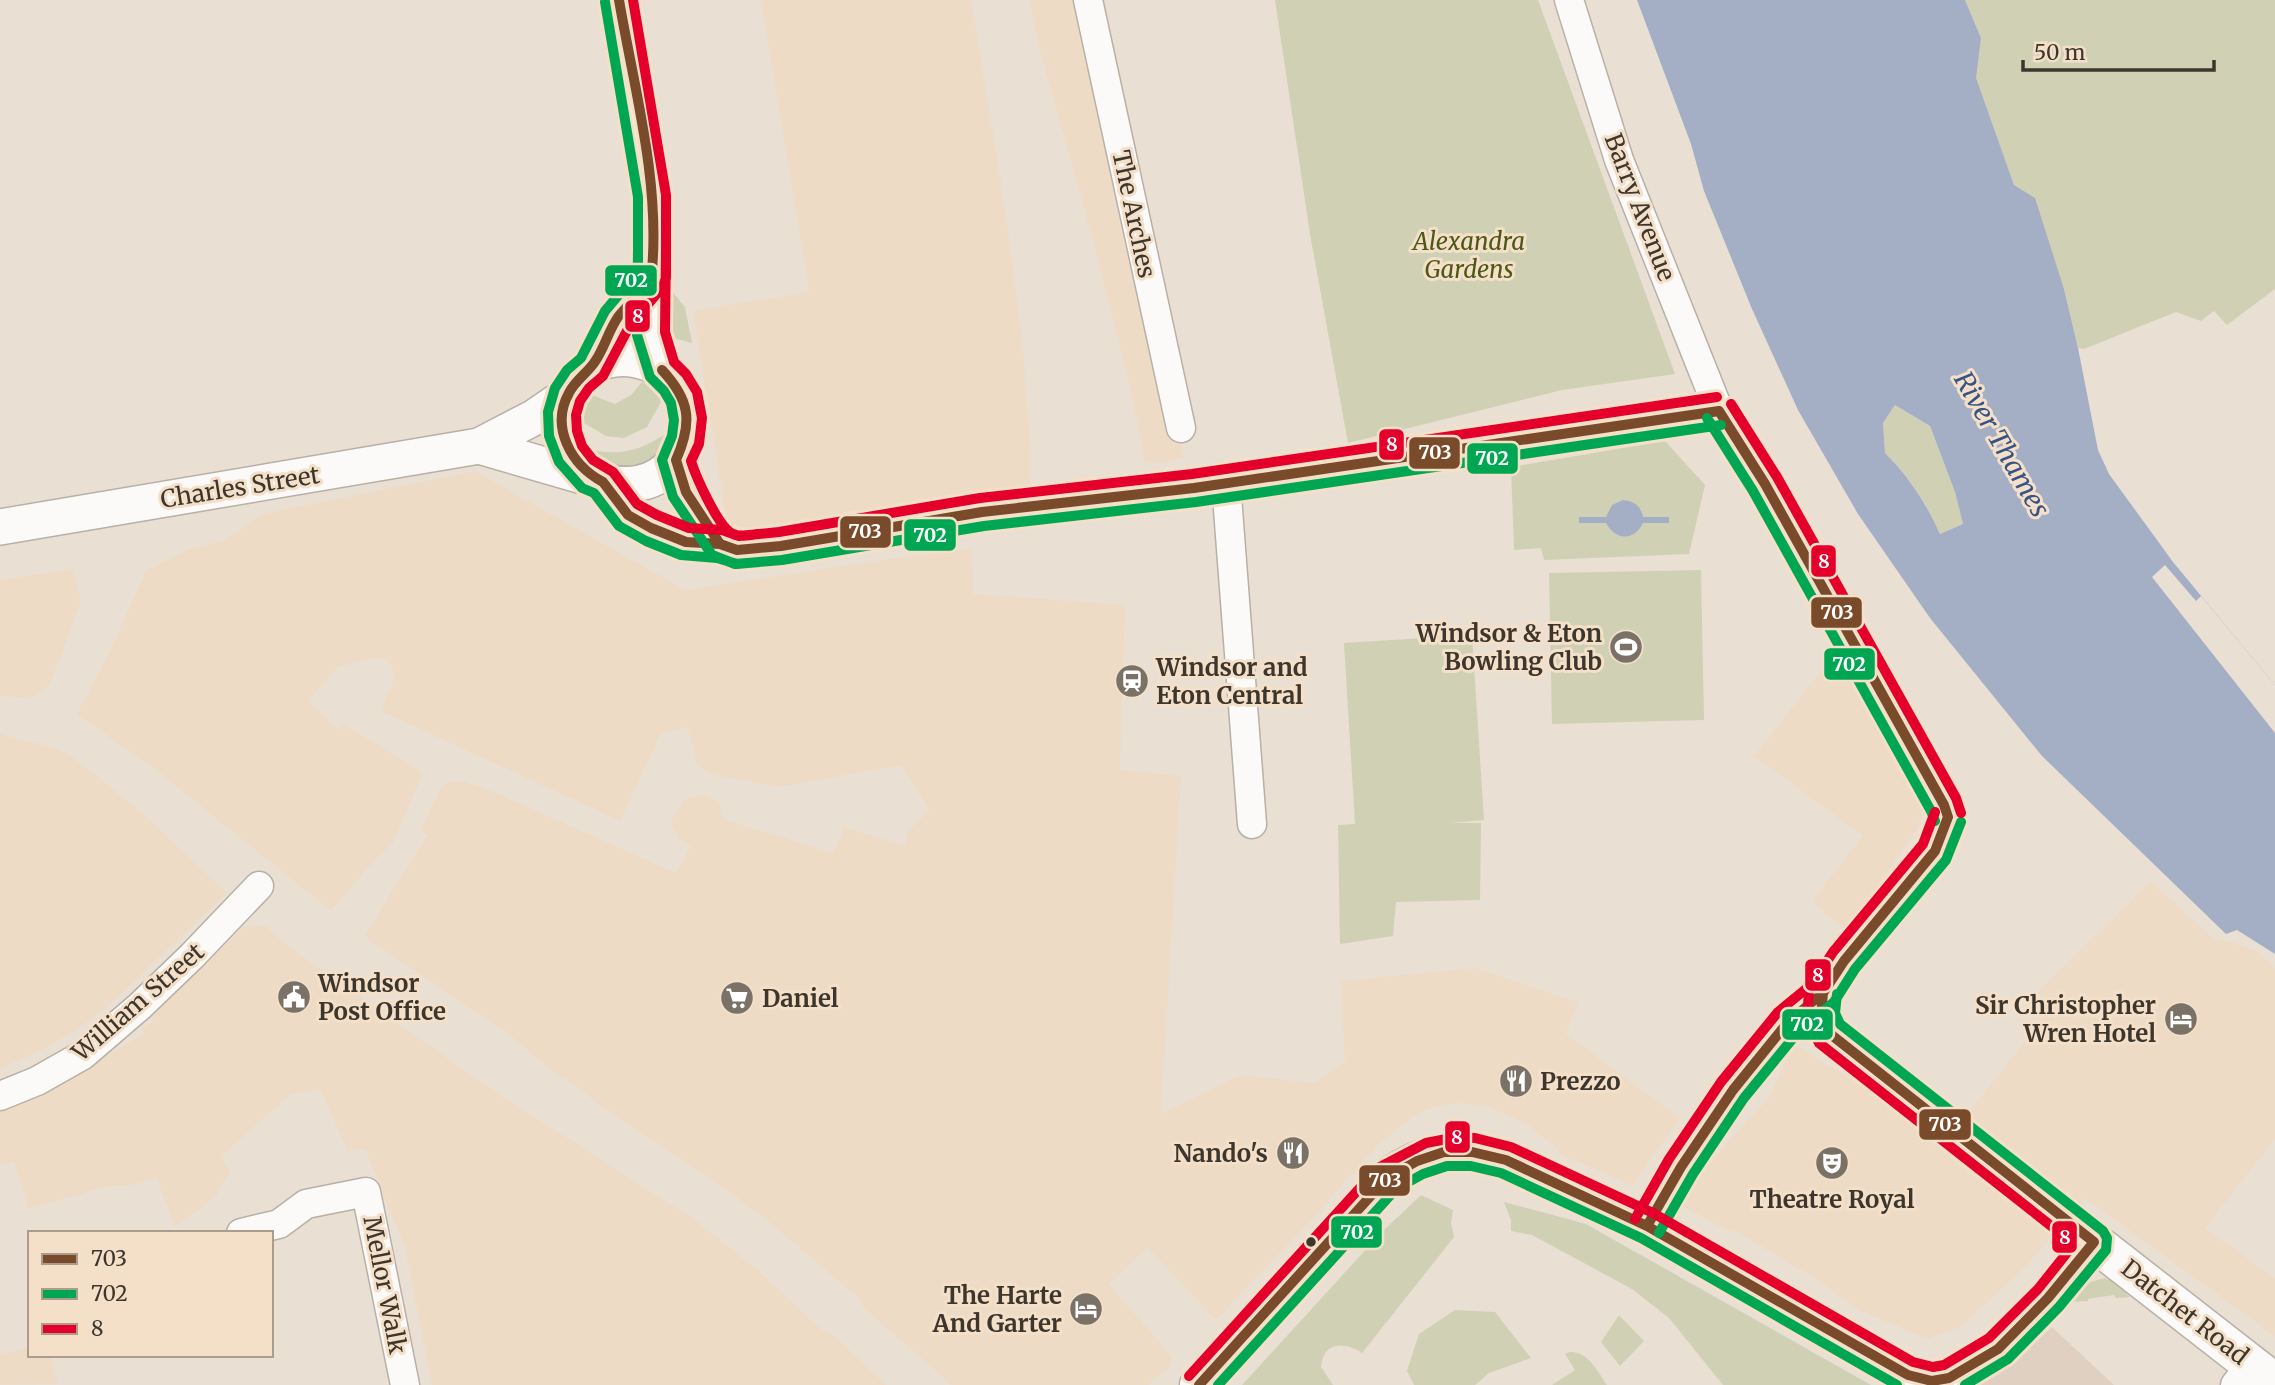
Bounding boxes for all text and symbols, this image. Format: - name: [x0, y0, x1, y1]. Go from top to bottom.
- scale bar: [2023, 28, 2214, 72]
- text: 50 m: [2034, 39, 2085, 66]
- street label: Barry Avenue: [1598, 129, 1682, 285]
- street label: The Arches: [1105, 147, 1163, 281]
- park label: Alexandra Gardens: [1411, 226, 1525, 285]
- line badge: 702: [604, 264, 658, 297]
- text: 702: [614, 268, 648, 292]
- line badge: 8: [624, 299, 651, 333]
- text: 8: [632, 304, 644, 328]
- water label: River Thames: [1947, 365, 2057, 523]
- line badge: 8: [1378, 428, 1405, 461]
- text: 8: [1386, 432, 1398, 456]
- line badge: 703: [1408, 436, 1461, 470]
- text: 703: [1418, 440, 1452, 464]
- line badge: 702: [1466, 442, 1519, 475]
- text: 702: [1475, 446, 1509, 470]
- street label: Charles Street: [158, 459, 322, 515]
- line badge: 703: [839, 515, 892, 549]
- line badge: 702: [903, 518, 957, 552]
- text: 703: [848, 519, 882, 543]
- text: 702: [913, 523, 947, 547]
- line badge: 8: [1810, 544, 1837, 578]
- text: 8: [1818, 549, 1830, 573]
- line badge: 703: [1810, 596, 1863, 629]
- text: 703: [1820, 600, 1854, 624]
- place label: Windsor & Eton Bowling Club: [1415, 618, 1602, 677]
- sports icon: Windsor & Eton Bowling Club: [1607, 628, 1645, 666]
- line badge: 702: [1823, 647, 1876, 681]
- place label: Windsor and Eton Central: [1155, 652, 1308, 711]
- text: 702: [1832, 652, 1866, 676]
- station icon: Windsor and Eton Central: [1113, 662, 1151, 700]
- street label: William Street: [65, 936, 211, 1069]
- line badge: 8: [1804, 958, 1832, 992]
- text: 8: [1812, 963, 1824, 987]
- place label: Windsor Post Office: [317, 968, 446, 1027]
- public building icon: Windsor Post Office: [275, 978, 313, 1016]
- supermarket icon: Daniel: [718, 979, 756, 1017]
- place label: Daniel: [762, 983, 839, 1014]
- place label: Sir Christopher Wren Hotel: [1975, 990, 2156, 1049]
- hotel icon: Sir Christopher Wren Hotel: [2162, 1000, 2200, 1038]
- line badge: 702: [1781, 1008, 1834, 1041]
- text: 702: [1790, 1012, 1824, 1036]
- restaurant icon: Prezzo: [1497, 1062, 1535, 1100]
- place label: Prezzo: [1540, 1066, 1621, 1097]
- line badge: 703: [1918, 1108, 1972, 1141]
- text: 703: [1928, 1112, 1962, 1136]
- line badge: 8: [1444, 1120, 1471, 1154]
- text: 8: [1451, 1125, 1463, 1149]
- restaurant icon: Nando's: [1274, 1134, 1312, 1172]
- place label: Nando's: [1174, 1138, 1268, 1169]
- theatre icon: Theatre Royal: [1813, 1144, 1851, 1182]
- line badge: 703: [1358, 1164, 1411, 1197]
- text: 703: [1368, 1168, 1402, 1192]
- place label: Theatre Royal: [1749, 1184, 1915, 1215]
- street label: Mellor Walk: [356, 1213, 414, 1357]
- line badge: 702: [1330, 1215, 1383, 1249]
- text: 702: [1340, 1220, 1374, 1244]
- line badge: 8: [2051, 1220, 2078, 1254]
- text: 8: [2059, 1225, 2071, 1249]
- legend: [28, 1231, 273, 1357]
- unlabelled marker: [1304, 1235, 1318, 1249]
- text: 703: [91, 1245, 127, 1272]
- street label: Datchet Road: [2115, 1253, 2255, 1371]
- text: 702: [91, 1280, 128, 1307]
- place label: The Harte And Garter: [932, 1280, 1062, 1339]
- hotel icon: The Harte And Garter: [1067, 1290, 1105, 1328]
- text: 8: [91, 1315, 104, 1342]

